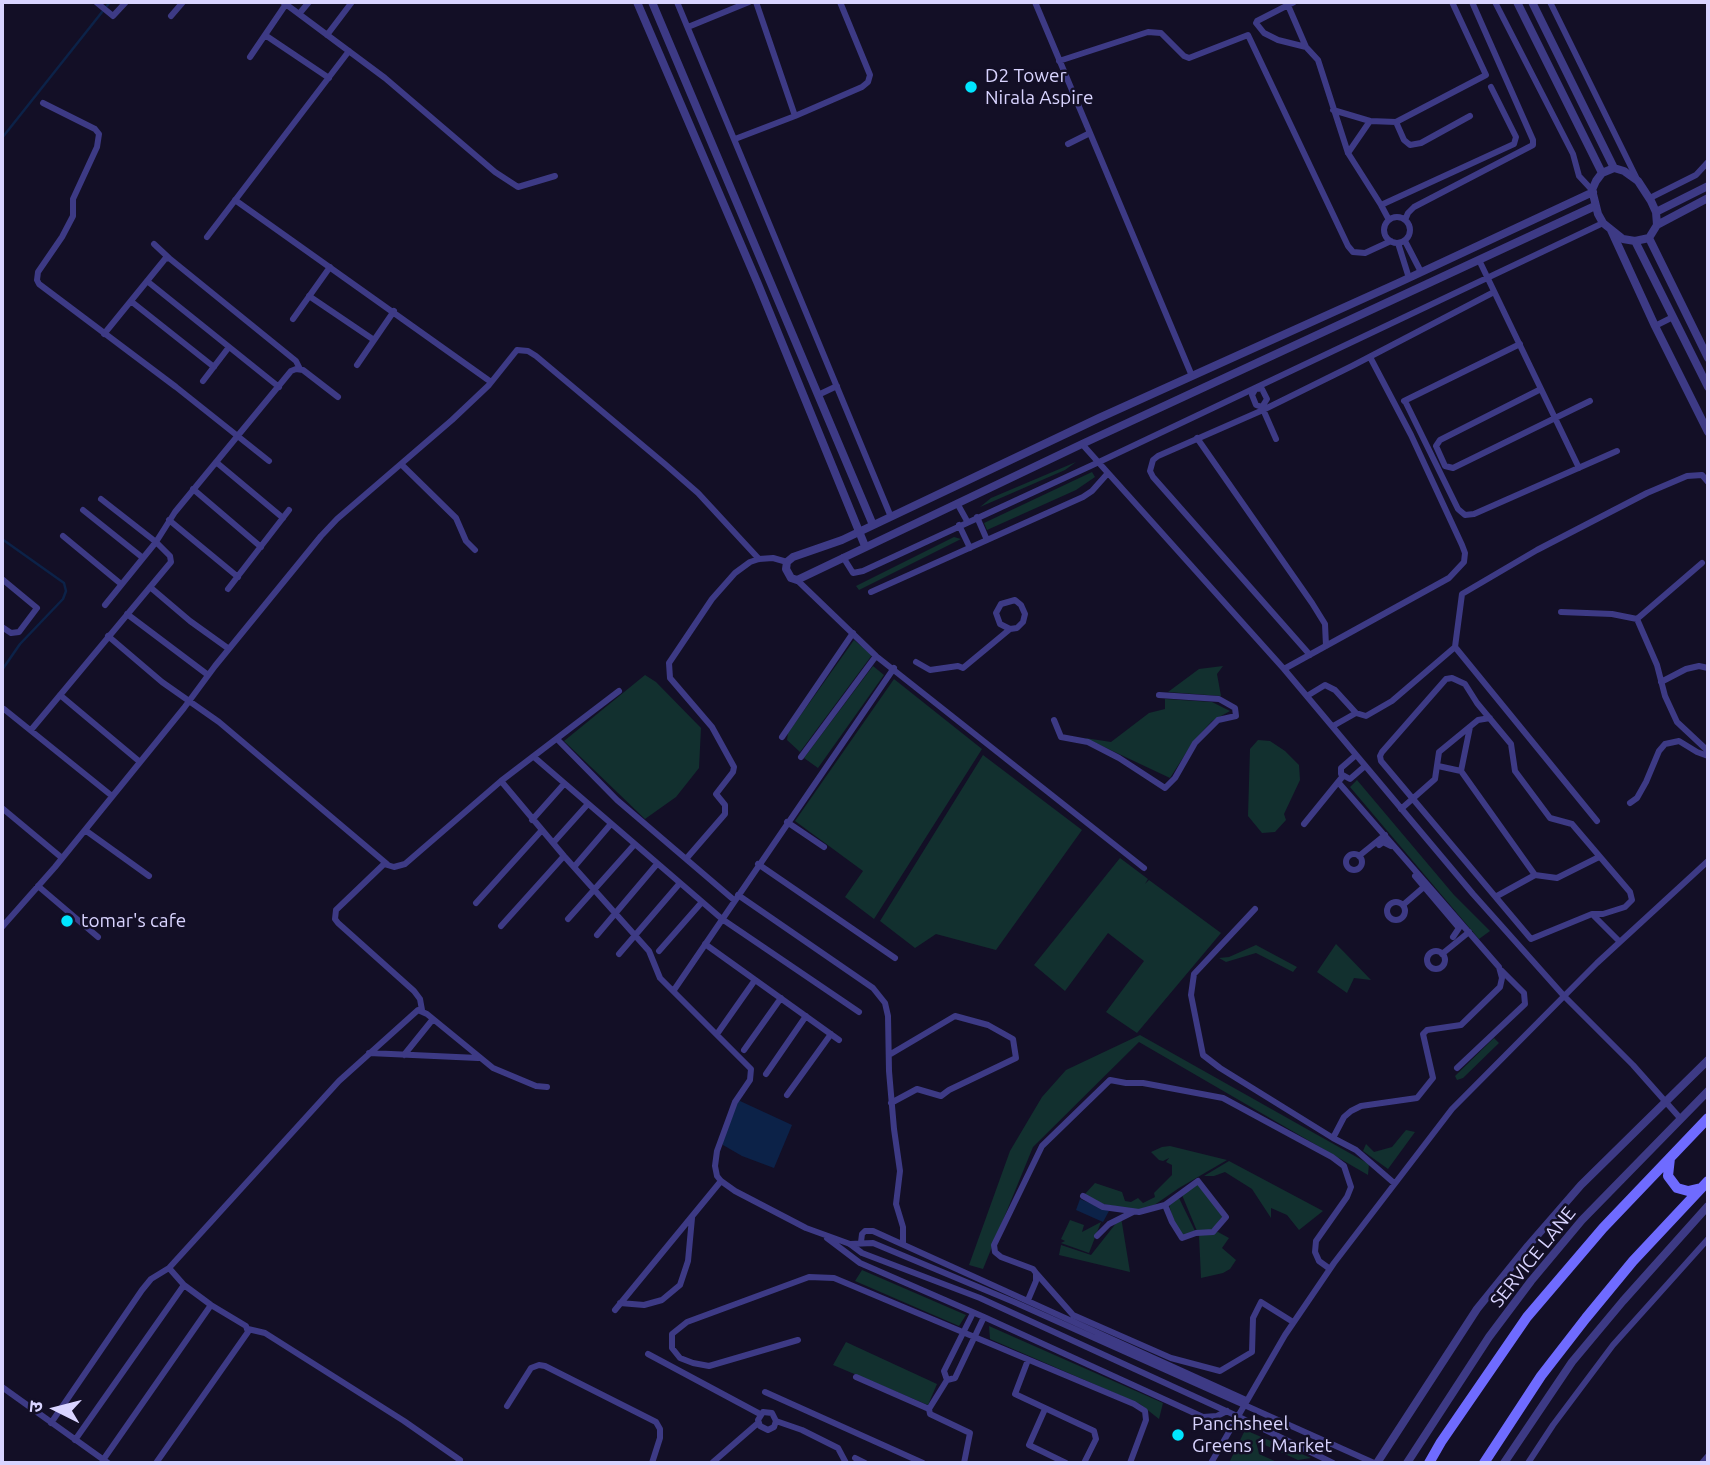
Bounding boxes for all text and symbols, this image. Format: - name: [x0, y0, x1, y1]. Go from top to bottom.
- place label: D2 Tower Nirala Aspire: [985, 65, 1094, 109]
- marker: D2 Tower Nirala Aspire: [963, 79, 979, 95]
- place label: tomar's cafe: [81, 910, 186, 932]
- marker: tomar's cafe: [59, 913, 75, 929]
- street label: SERVICE LANE: [1486, 1202, 1580, 1312]
- north arrow: [21, 1374, 91, 1444]
- text: उ: [24, 1400, 47, 1413]
- place label: Panchsheel Greens 1 Market: [1192, 1413, 1332, 1457]
- marker: Panchsheel Greens 1 Market: [1170, 1427, 1186, 1443]

